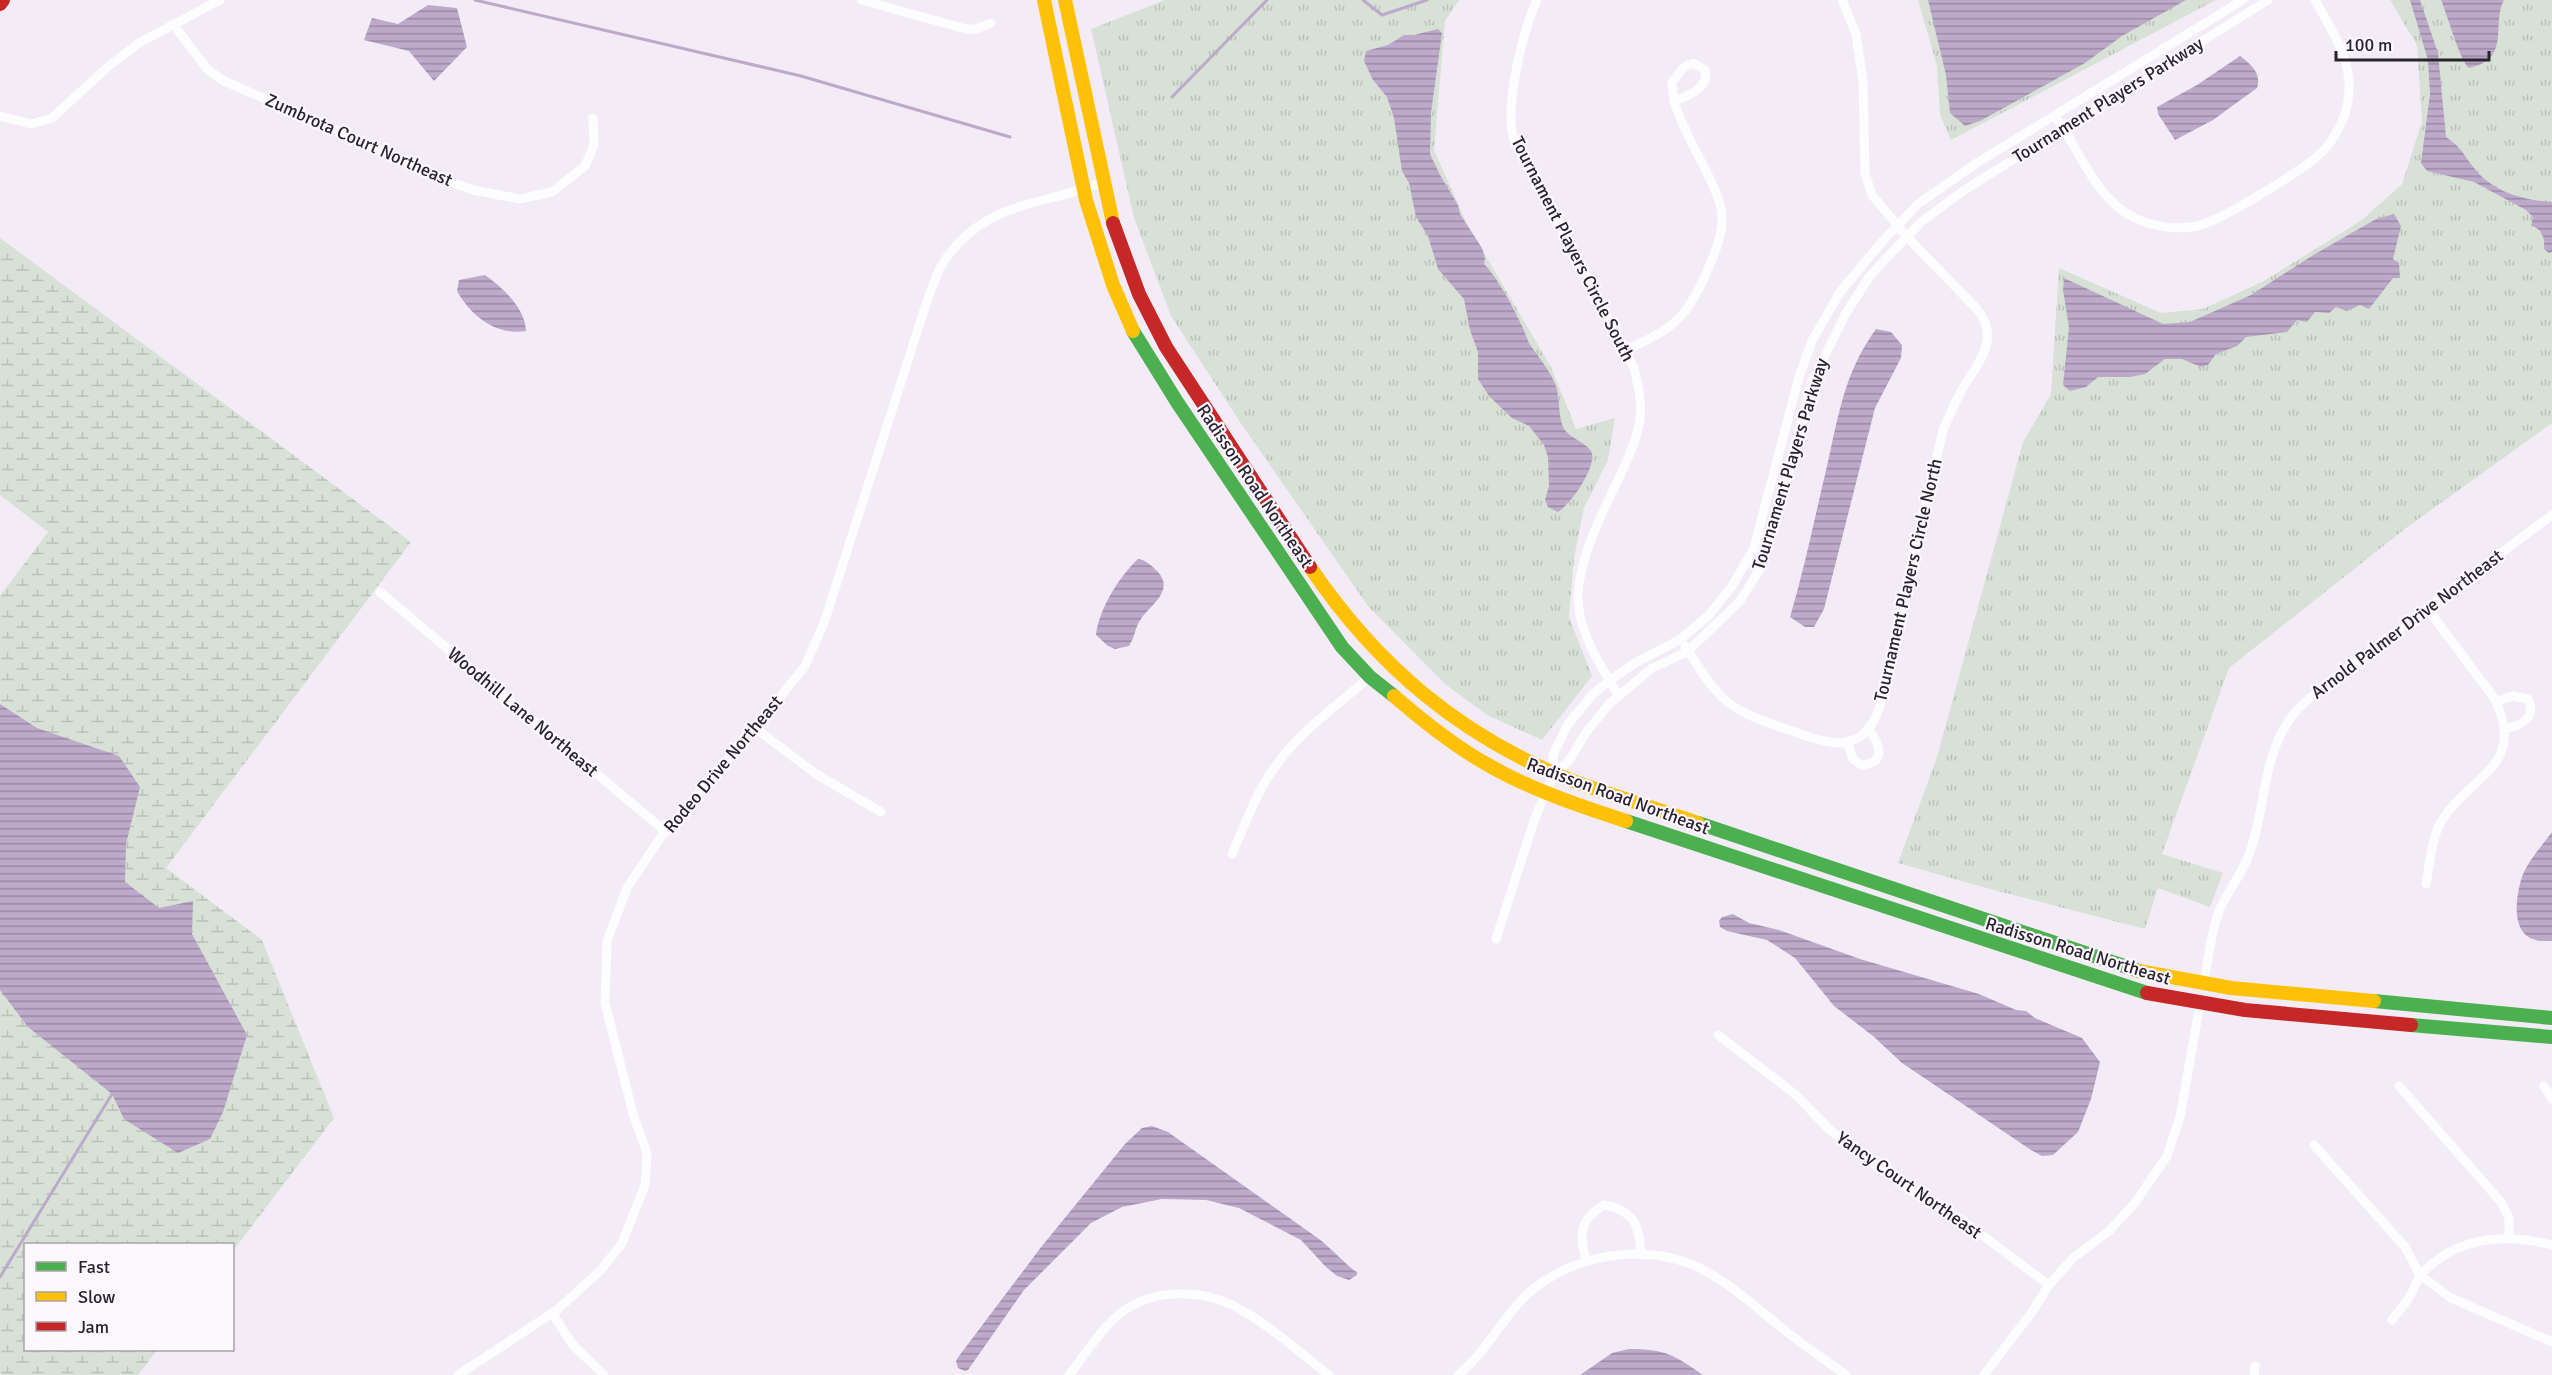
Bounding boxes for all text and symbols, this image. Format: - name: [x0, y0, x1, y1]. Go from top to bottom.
- scale bar: [2336, 24, 2489, 62]
- street label: Tournament Players Parkway: [2009, 32, 2208, 168]
- text: 100 m: [2345, 34, 2392, 56]
- street label: Zumbrota Court Northeast: [262, 89, 456, 191]
- street label: Tournament Players Circle South: [1507, 133, 1639, 365]
- street label: Tournament Players Parkway: [1747, 355, 1833, 573]
- street label: Radisson Road Northeast: [1192, 400, 1318, 572]
- street label: Tournament Players Circle North: [1869, 456, 1947, 704]
- street label: Arnold Palmer Drive Northeast: [2307, 545, 2507, 703]
- street label: Woodhill Lane Northeast: [443, 643, 603, 781]
- street label: Rodeo Drive Northeast: [659, 691, 787, 837]
- street label: Radisson Road Northeast: [1524, 753, 1712, 839]
- street label: Radisson Road Northeast: [1983, 912, 2173, 990]
- street label: Yancy Court Northeast: [1832, 1127, 1986, 1243]
- legend: [24, 1243, 234, 1351]
- text: Fast: [78, 1256, 110, 1278]
- text: Slow: [78, 1286, 115, 1308]
- text: Jam: [78, 1316, 109, 1338]

